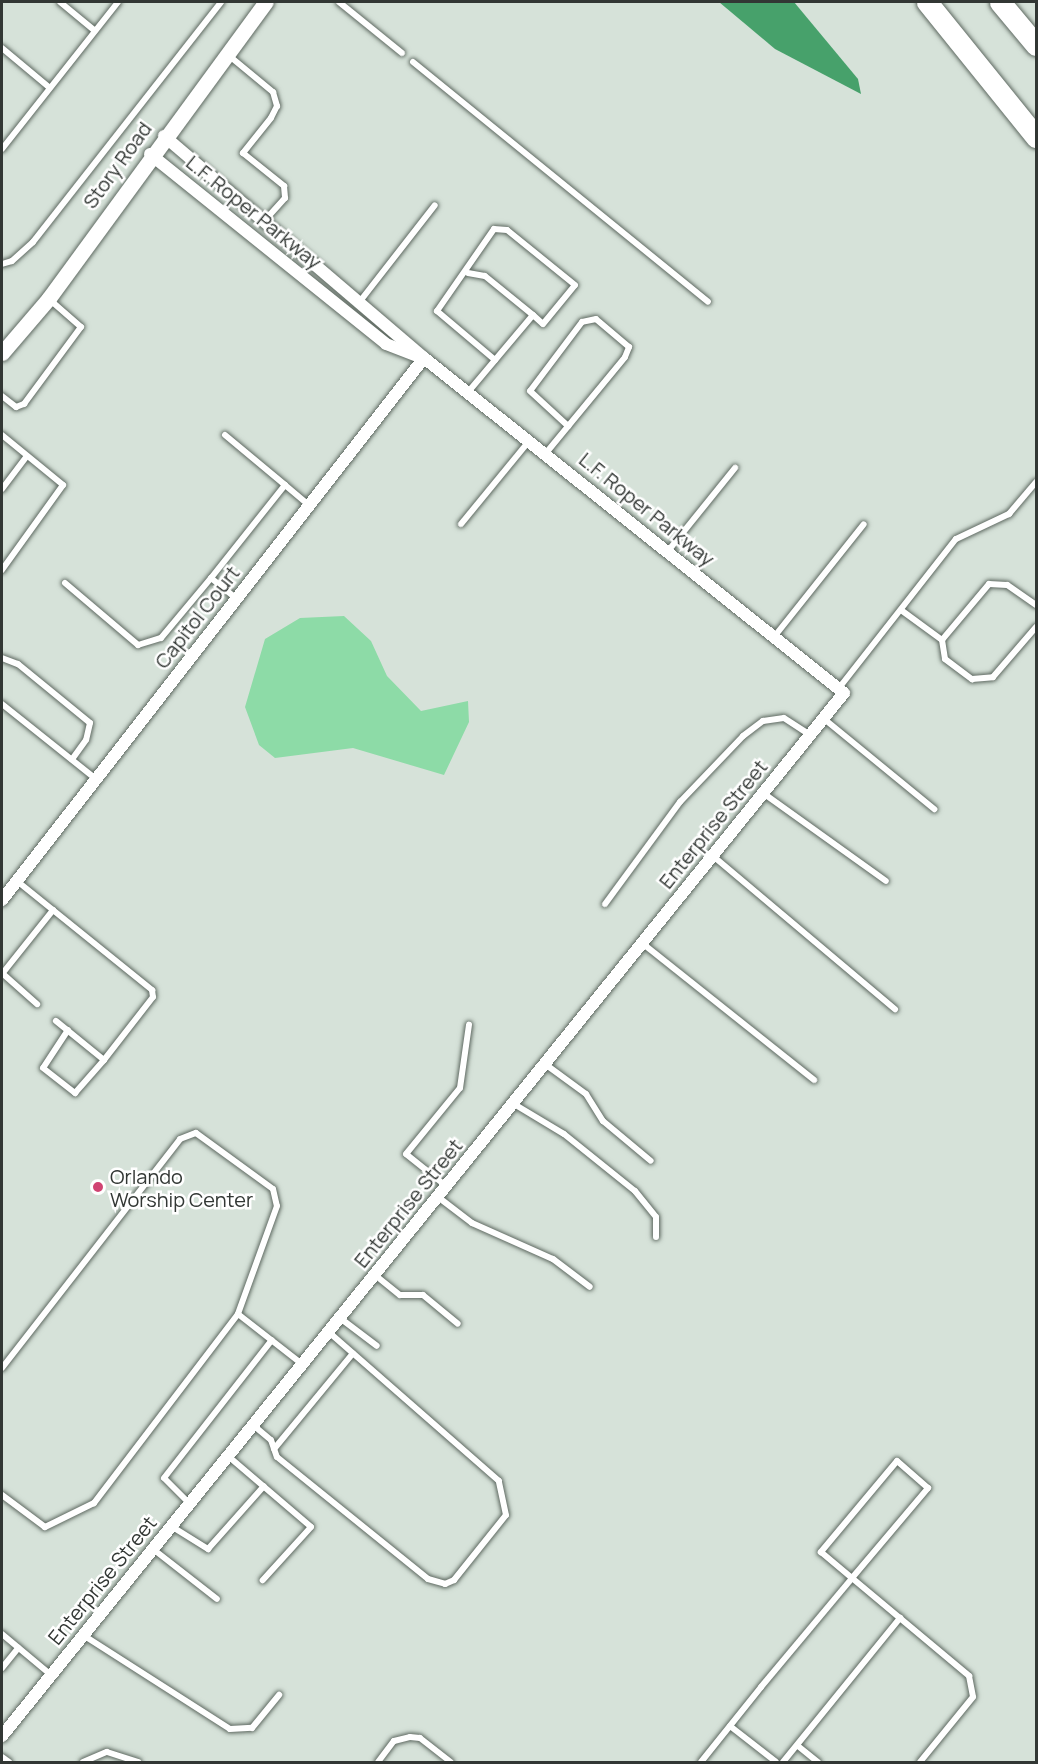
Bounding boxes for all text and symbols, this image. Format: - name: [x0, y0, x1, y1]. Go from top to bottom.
- street label: Story Road: [78, 117, 156, 213]
- street label: L.F. Roper Parkway: [182, 150, 326, 274]
- street label: L.F. Roper Parkway: [575, 447, 719, 571]
- street label: Capitol Court: [150, 561, 244, 673]
- street label: Enterprise Street: [654, 755, 772, 893]
- street label: Enterprise Street: [349, 1134, 467, 1272]
- place label: Orlando Worship Center: [110, 1164, 253, 1211]
- marker: Orlando Worship Center: [91, 1180, 105, 1194]
- street label: Enterprise Street: [43, 1511, 161, 1649]

